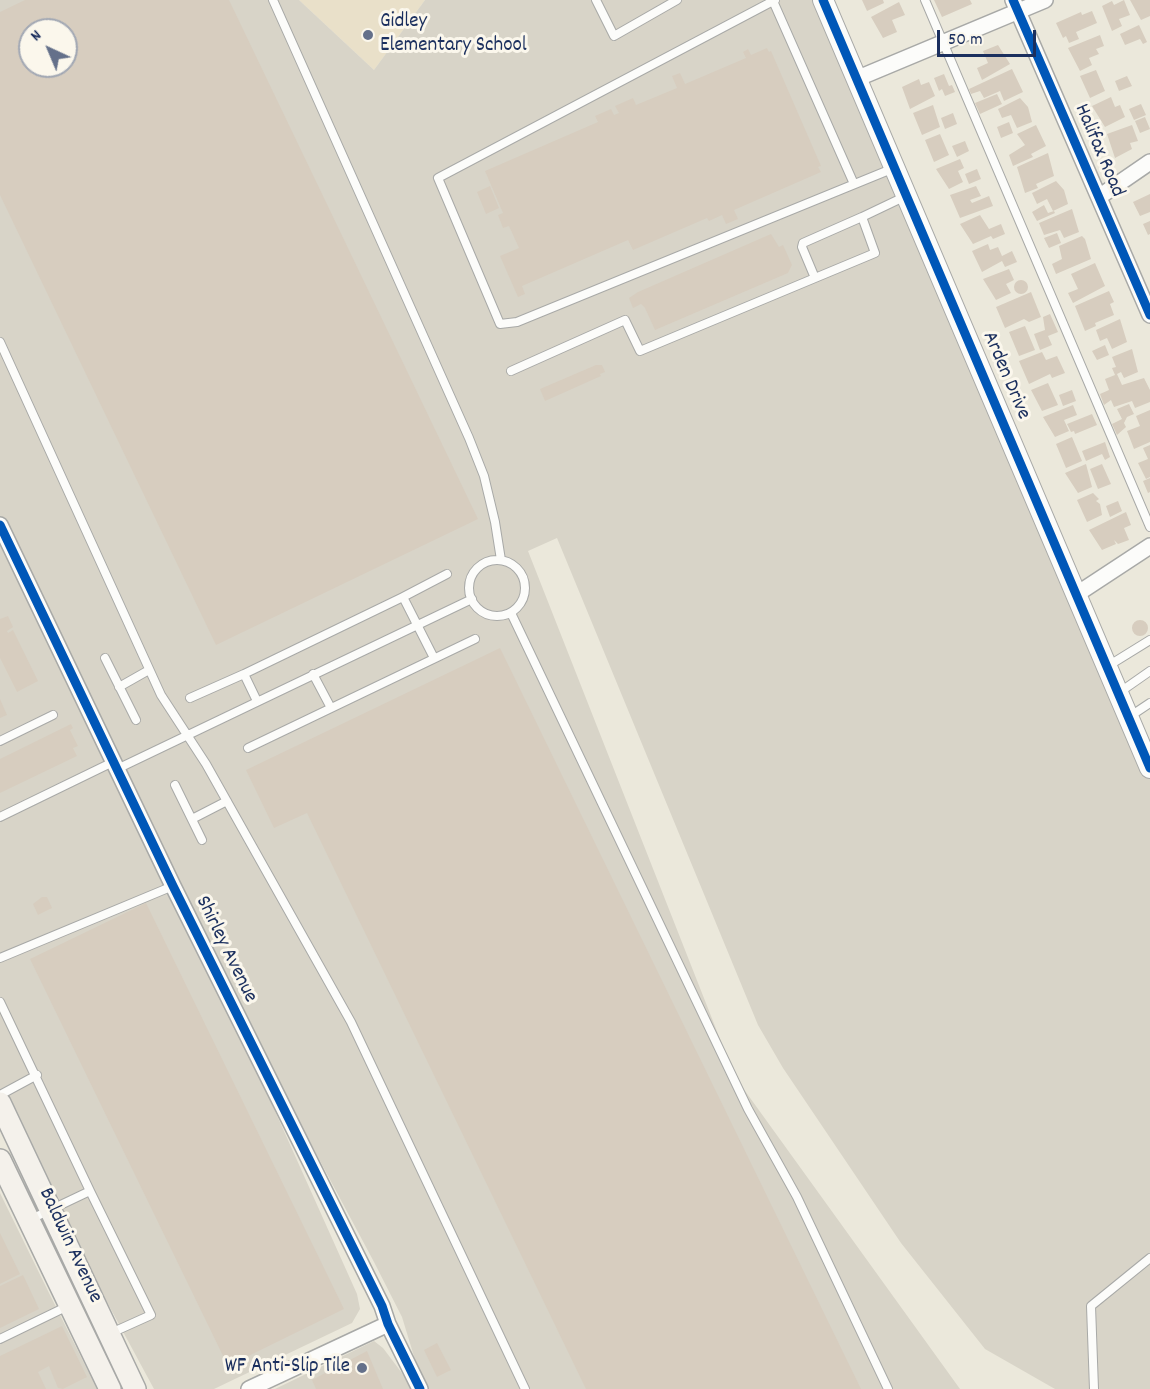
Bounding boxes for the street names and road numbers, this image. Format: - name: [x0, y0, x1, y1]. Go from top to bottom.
- street label: Halifax Road: [1067, 101, 1129, 201]
- street label: Arden Drive: [975, 328, 1035, 424]
- street label: Shirley Avenue: [188, 893, 262, 1007]
- street label: Baldwin Avenue: [31, 1184, 107, 1308]

